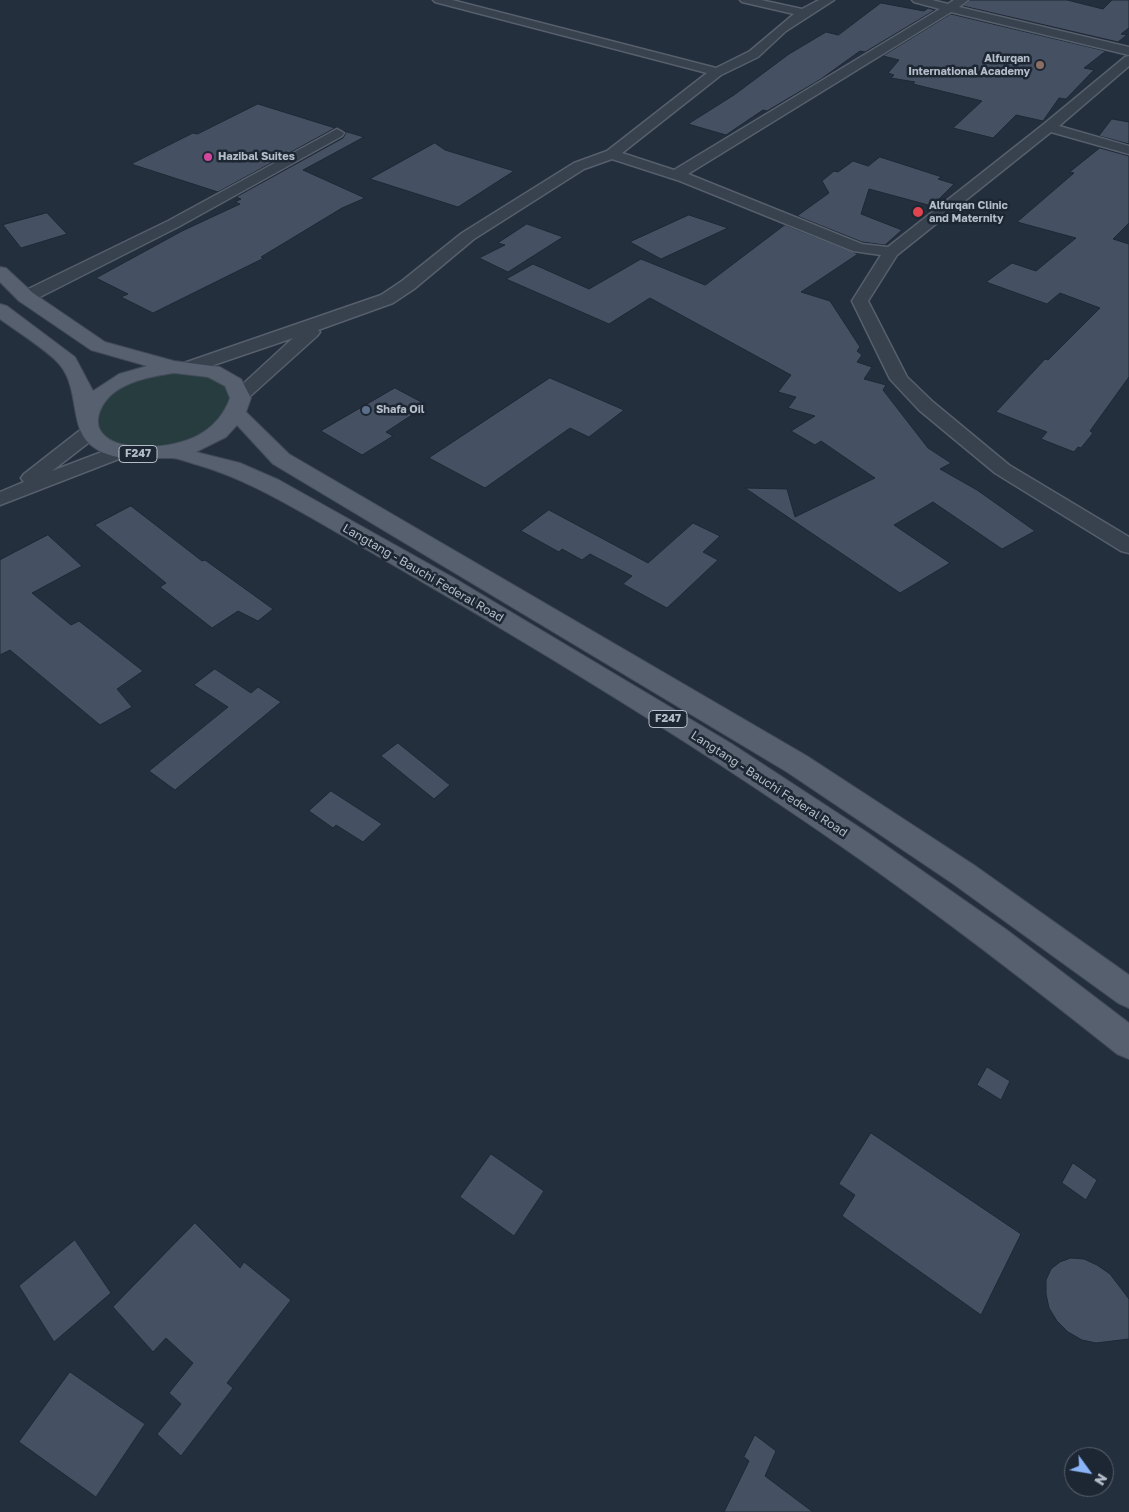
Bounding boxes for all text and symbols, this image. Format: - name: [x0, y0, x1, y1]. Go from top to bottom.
- place label: Alfurqan International Academy: [908, 52, 1030, 78]
- marker: Alfurqan International Academy: [1034, 59, 1046, 71]
- place label: Hazibal Suites: [218, 150, 295, 164]
- marker: Hazibal Suites: [202, 151, 214, 163]
- place label: Alfurqan Clinic and Maternity: [929, 199, 1008, 225]
- marker: Alfurqan Clinic and Maternity: [911, 205, 925, 219]
- place label: Shafa Oil: [376, 403, 424, 417]
- marker: Shafa Oil: [360, 404, 372, 416]
- road number: F247: [119, 446, 157, 462]
- street label: Langtang - Bauchi Federal Road: [340, 521, 506, 625]
- road number: F247: [649, 711, 687, 728]
- street label: Langtang - Bauchi Federal Road: [688, 728, 850, 840]
- north arrow: [1064, 1447, 1114, 1497]
- text: N: [1091, 1471, 1111, 1489]

